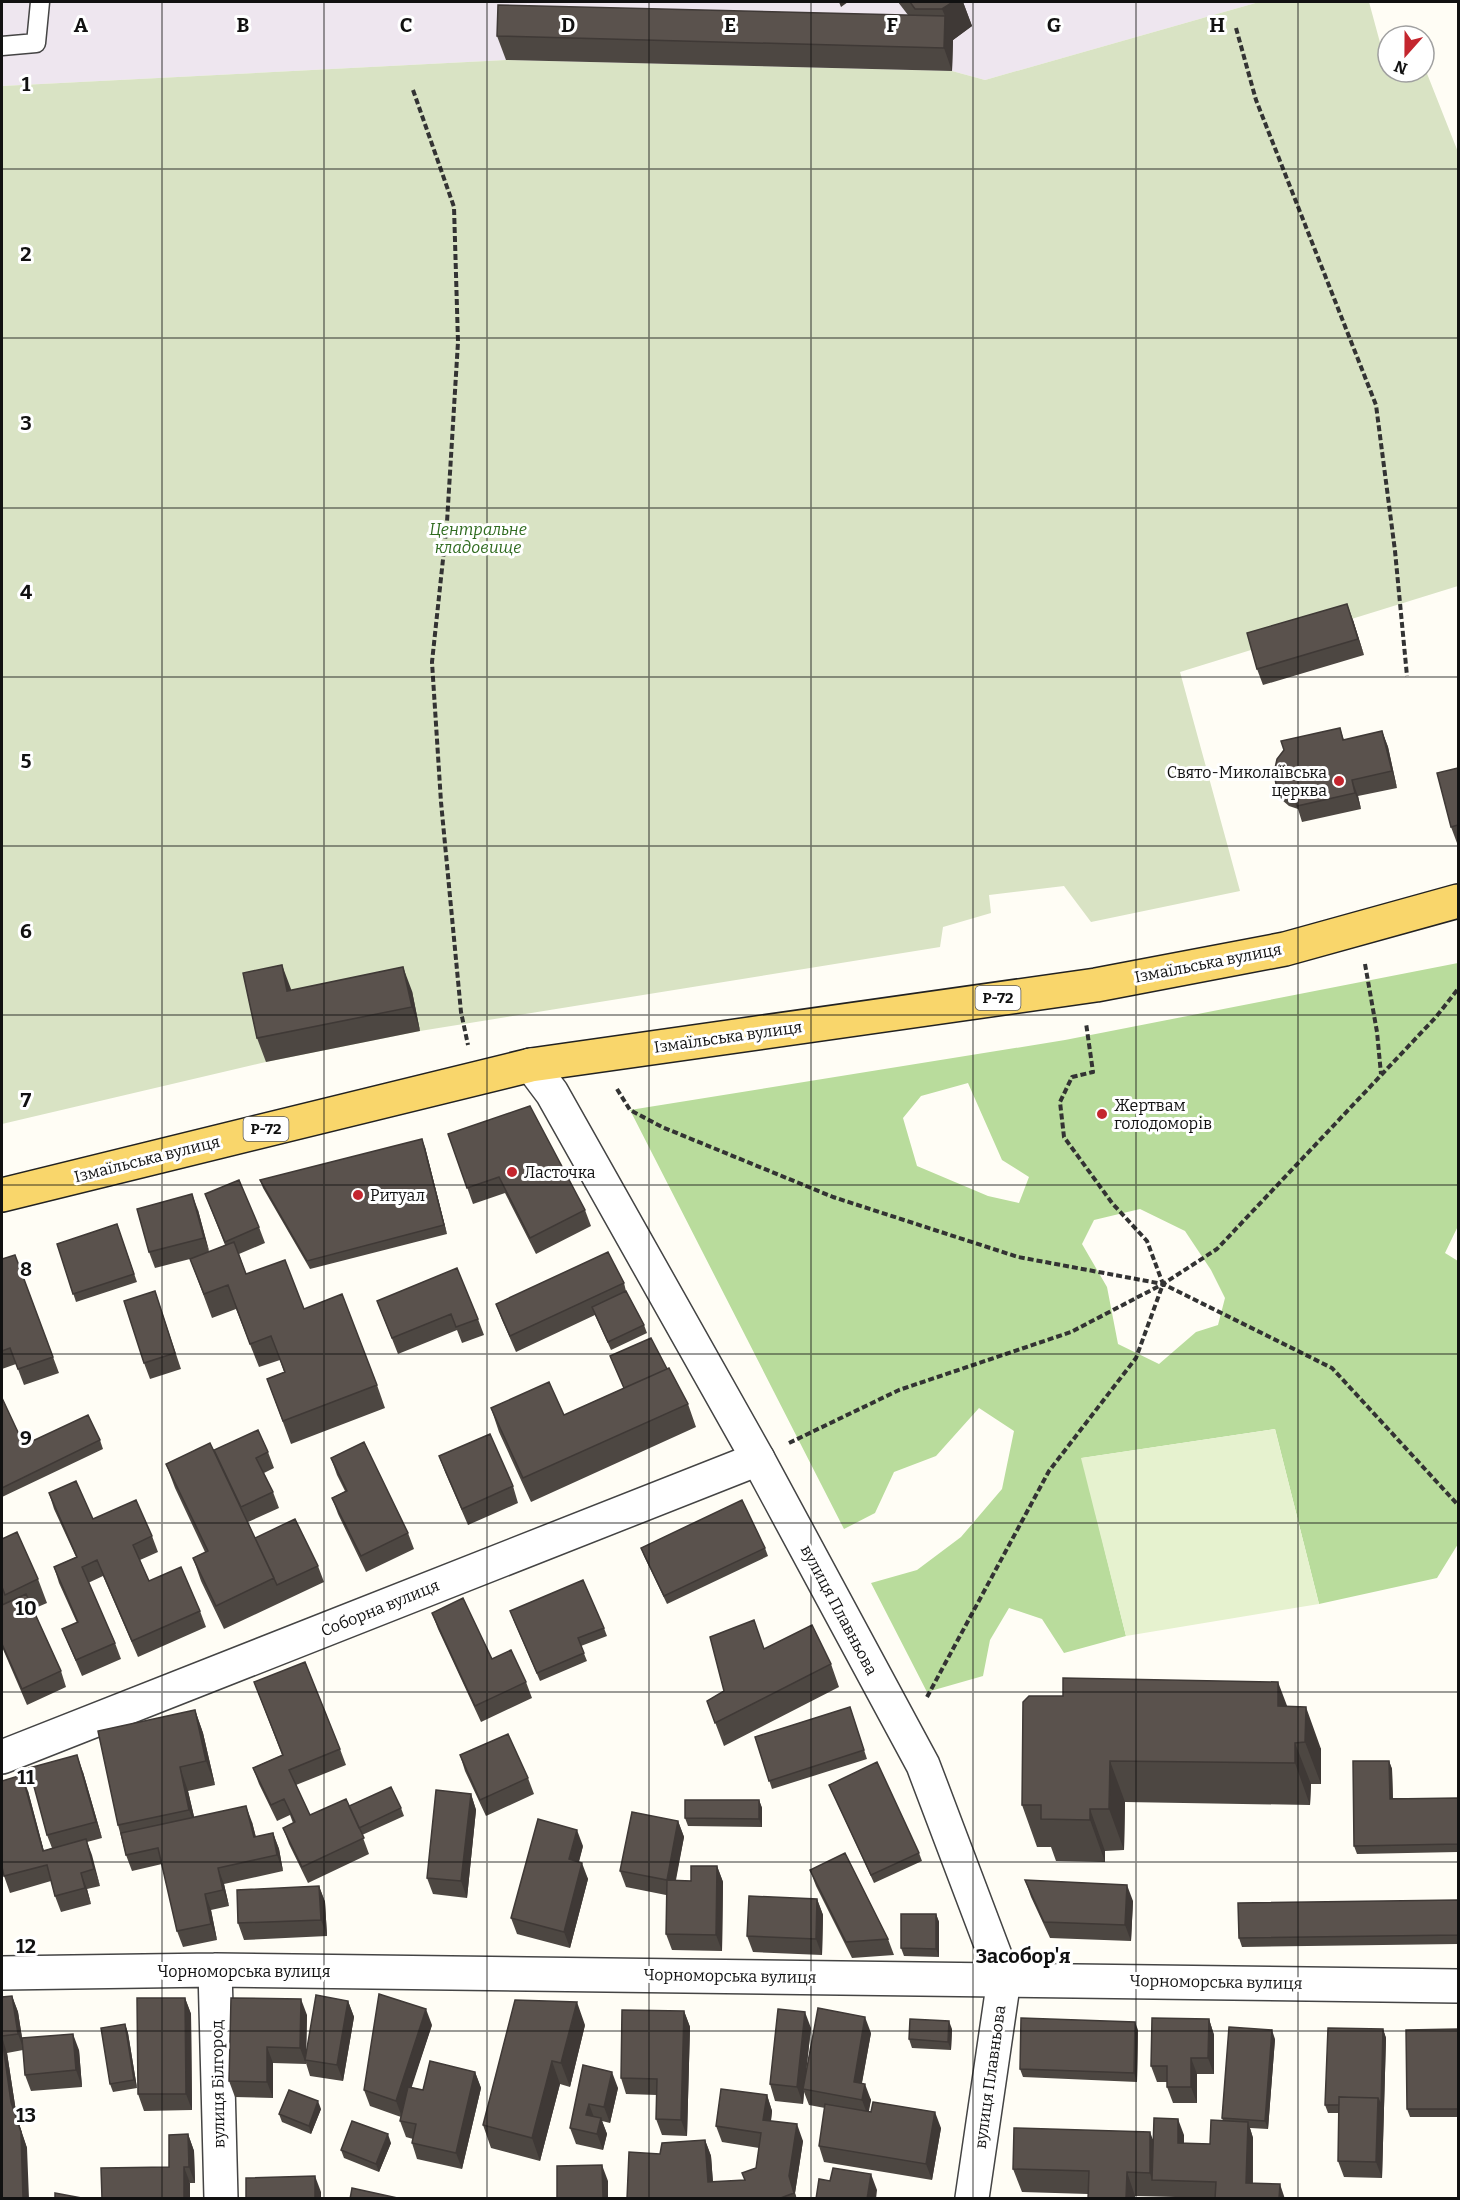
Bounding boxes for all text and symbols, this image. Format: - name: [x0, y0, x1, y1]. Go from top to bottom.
- text: A: [74, 13, 89, 37]
- text: B: [237, 13, 250, 37]
- text: C: [400, 13, 412, 37]
- text: D: [561, 13, 575, 37]
- text: E: [724, 13, 736, 37]
- text: F: [886, 13, 898, 37]
- text: G: [1047, 13, 1061, 37]
- text: H: [1209, 13, 1225, 37]
- north arrow: [1376, 24, 1436, 84]
- text: N: [1392, 56, 1410, 79]
- text: 1: [22, 72, 31, 96]
- text: 2: [20, 242, 32, 266]
- text: 3: [20, 411, 32, 435]
- park label: Центральне кладовище: [429, 520, 527, 557]
- text: 4: [20, 580, 32, 604]
- text: 5: [21, 749, 32, 773]
- place label: Свято-Миколаївська церква: [1167, 763, 1327, 800]
- marker: Свято-Миколаївська церква: [1332, 774, 1346, 788]
- text: 6: [20, 919, 32, 943]
- street label: Ізмаїльська вулиця: [1133, 939, 1283, 987]
- road number: Р-72: [976, 986, 1020, 1010]
- street label: Ізмаїльська вулиця: [653, 1017, 803, 1057]
- text: 7: [21, 1088, 32, 1112]
- place label: Жертвам голодоморів: [1114, 1096, 1212, 1133]
- marker: Жертвам голодоморів: [1095, 1107, 1109, 1121]
- road number: Р-72: [244, 1117, 288, 1141]
- street label: Ізмаїльська вулиця: [72, 1132, 222, 1186]
- place label: Ласточка: [524, 1163, 596, 1182]
- marker: Ласточка: [505, 1165, 519, 1179]
- place label: Ритуал: [370, 1186, 425, 1205]
- marker: Ритуал: [351, 1188, 365, 1202]
- text: 8: [20, 1257, 32, 1281]
- text: 9: [20, 1426, 32, 1450]
- street label: вулиця Плавньова: [797, 1542, 881, 1678]
- street label: Соборна вулиця: [318, 1576, 442, 1640]
- text: 10: [15, 1596, 37, 1620]
- text: 11: [17, 1765, 35, 1789]
- text: 12: [16, 1934, 36, 1958]
- district label: Засобор'я: [975, 1944, 1071, 1968]
- street label: Чорноморська вулиця: [157, 1962, 331, 1981]
- street label: Чорноморська вулиця: [643, 1965, 817, 1987]
- street label: Чорноморська вулиця: [1129, 1971, 1303, 1993]
- street label: вулиця Плавньова: [971, 2004, 1010, 2150]
- street label: вулиця Білгород: [207, 2020, 229, 2148]
- text: 13: [16, 2103, 36, 2127]

